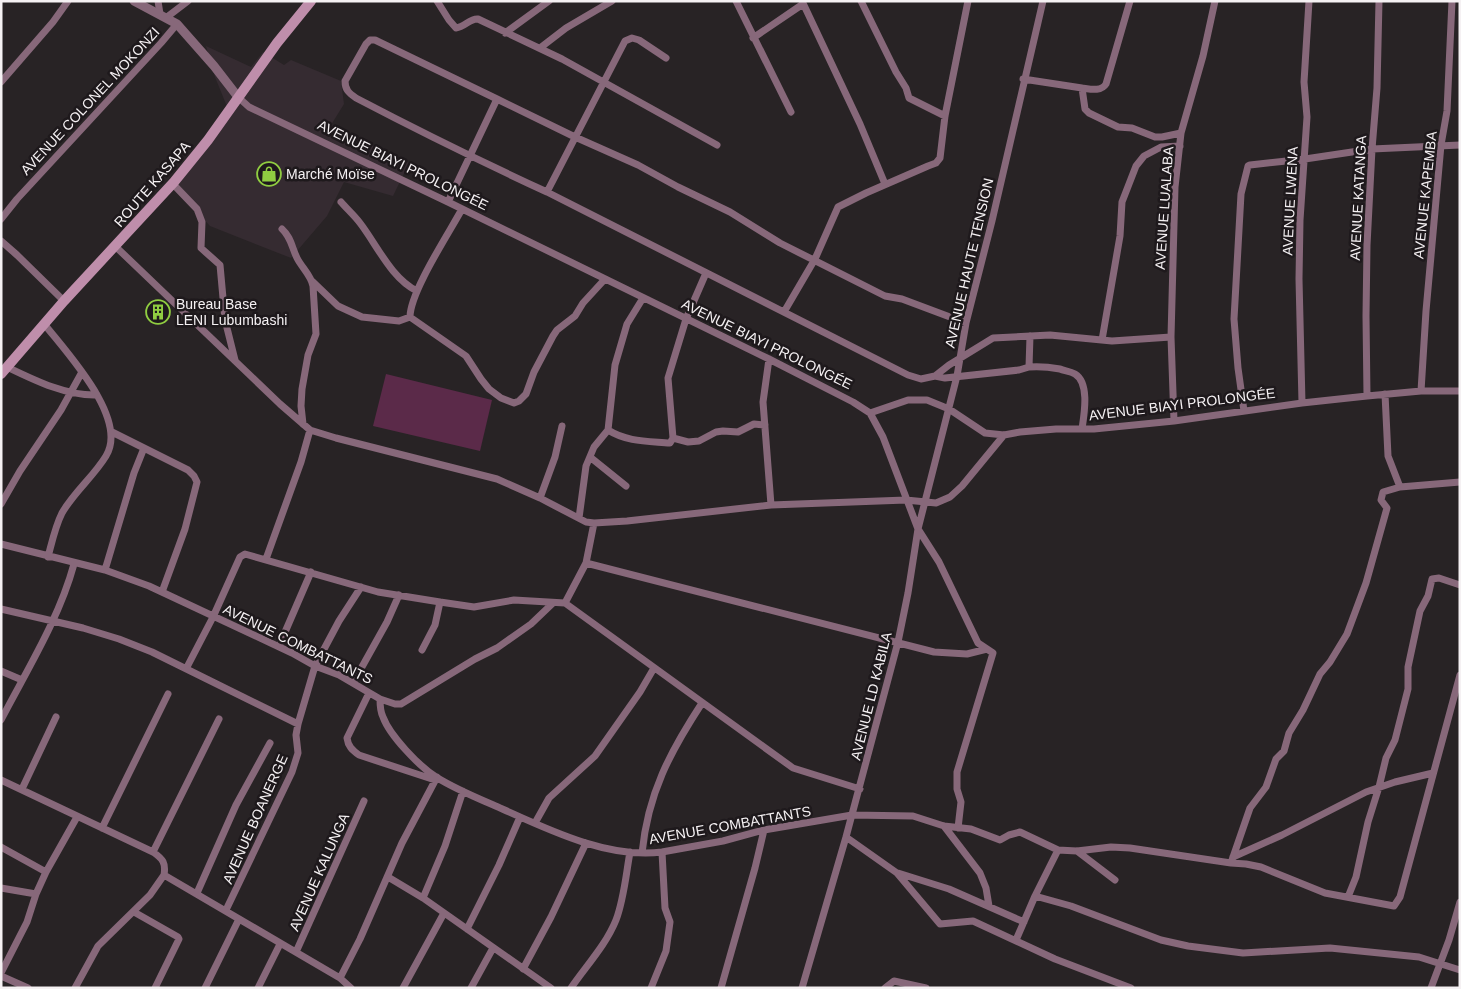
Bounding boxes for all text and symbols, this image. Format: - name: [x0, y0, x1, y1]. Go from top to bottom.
- street label: AVENUE COLONEL MOKONZI: [17, 24, 163, 178]
- street label: AVENUE BIAYI PROLONGÉE: [315, 117, 491, 213]
- street label: AVENUE KAPEMBA: [1410, 130, 1440, 260]
- street label: AVENUE KATANGA: [1347, 134, 1369, 261]
- street label: ROUTE KASAPA: [111, 138, 194, 230]
- street label: AVENUE LUALABA: [1152, 145, 1176, 270]
- street label: AVENUE LWENA: [1279, 145, 1301, 256]
- shop icon: Marché Moïse: [256, 161, 282, 187]
- place label: Marché Moïse: [286, 166, 375, 182]
- street label: AVENUE HAUTE TENSION: [942, 177, 996, 349]
- place label: Bureau Base LENI Lubumbashi: [176, 296, 287, 328]
- street label: AVENUE BIAYI PROLONGÉE: [679, 296, 855, 392]
- building icon: Bureau Base LENI Lubumbashi: [145, 299, 171, 325]
- street label: AVENUE BIAYI PROLONGÉE: [1088, 385, 1276, 423]
- street label: AVENUE COMBATTANTS: [221, 601, 375, 687]
- street label: AVENUE LD KABILA: [847, 630, 895, 762]
- street label: AVENUE BOANERGE: [219, 752, 291, 886]
- street label: AVENUE COMBATTANTS: [648, 803, 812, 847]
- street label: AVENUE KALUNGA: [286, 810, 352, 933]

